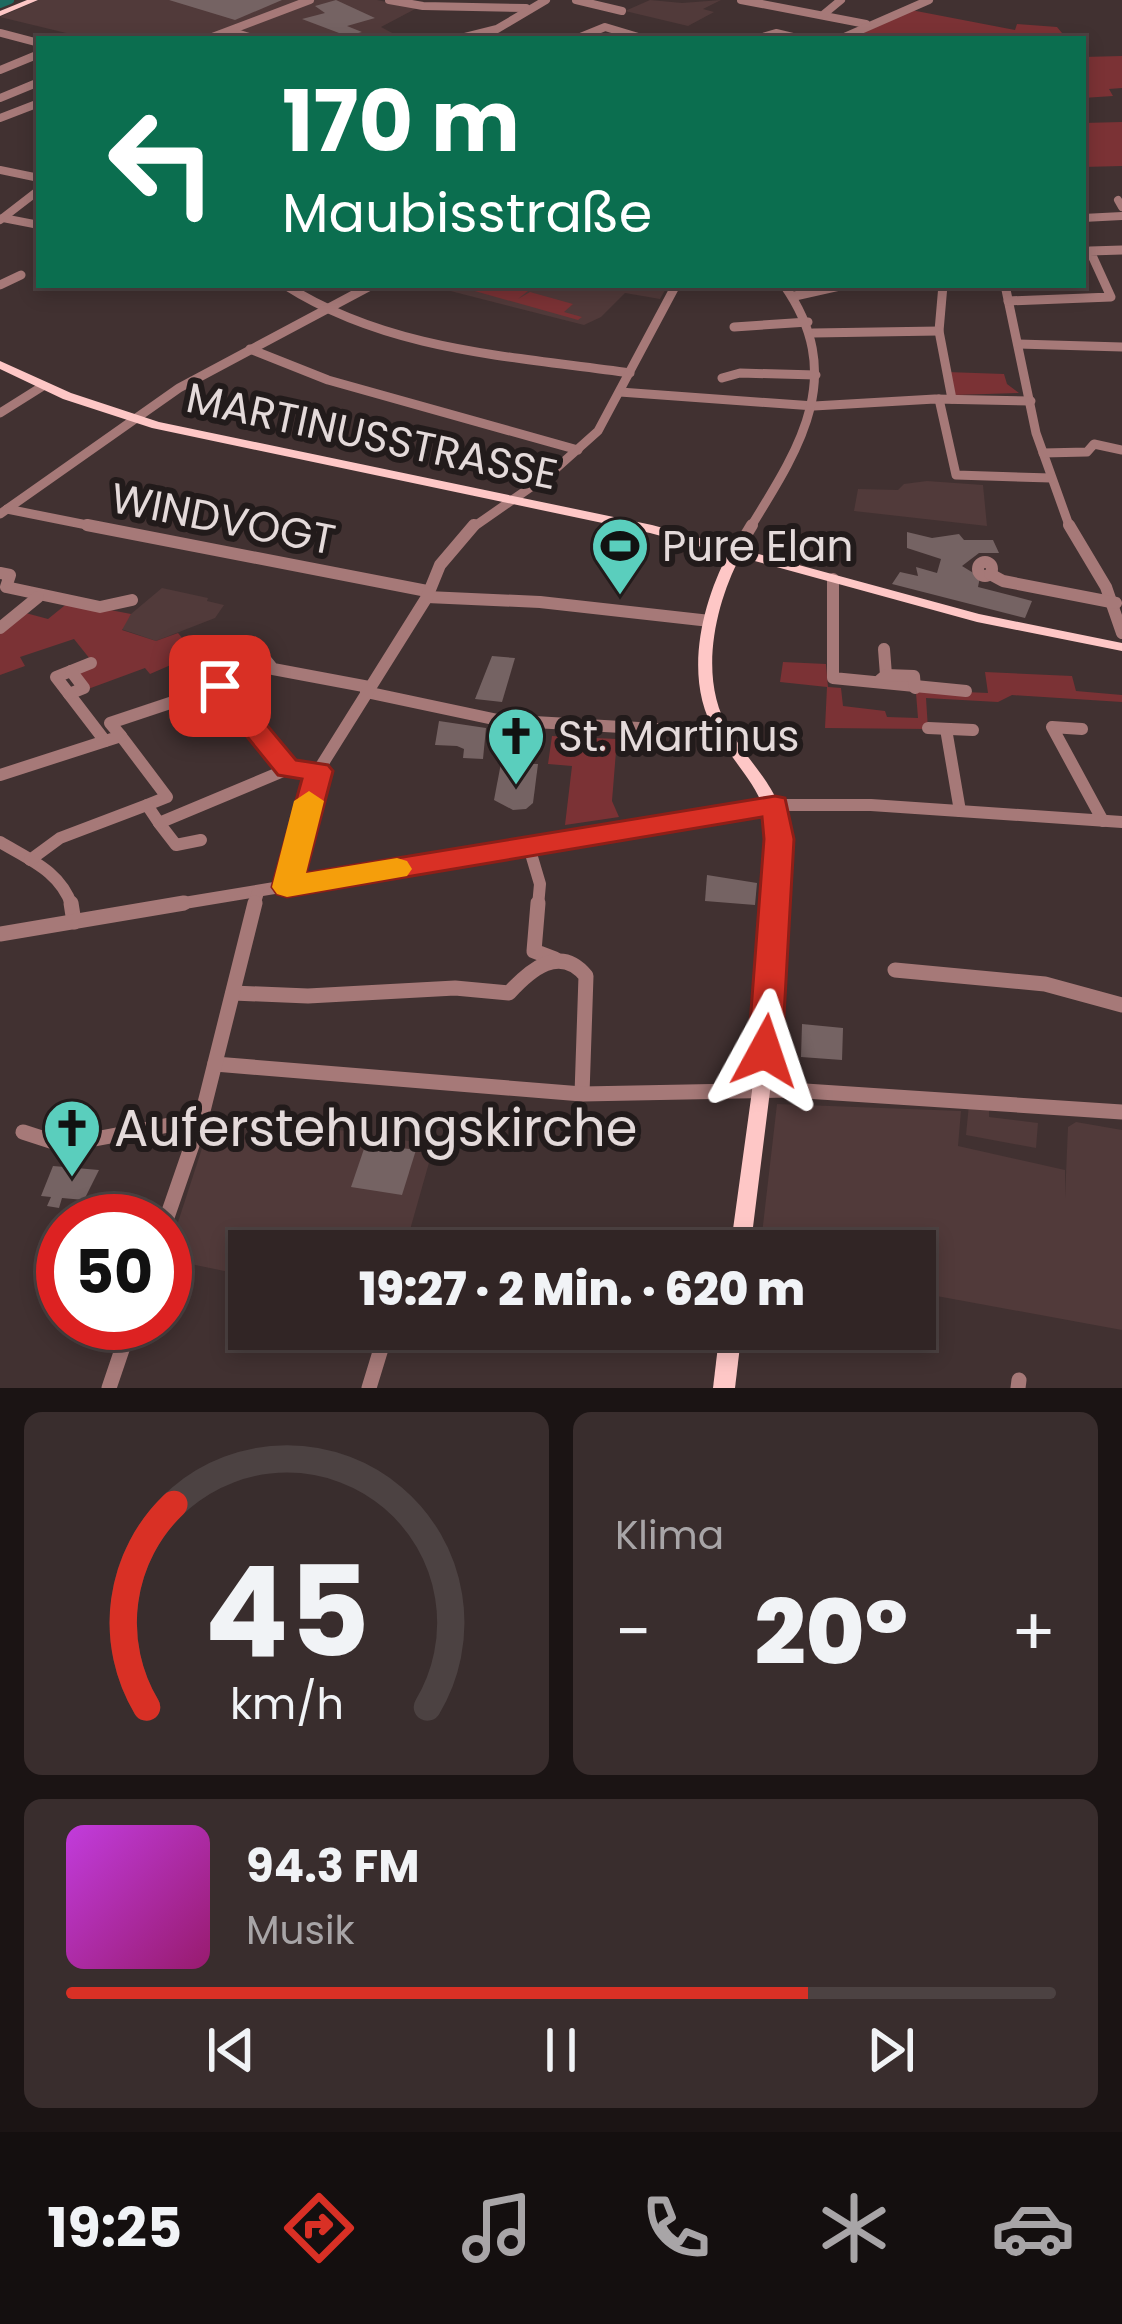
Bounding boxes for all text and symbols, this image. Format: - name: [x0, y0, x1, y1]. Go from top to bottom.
- text: 170 m: [282, 63, 520, 180]
- icon: left: [84, 84, 240, 240]
- text: Maubisstraße: [282, 175, 652, 251]
- street label: MARTINUSSTRASSE: [181, 368, 563, 504]
- street label: WINDVOGT: [106, 468, 340, 570]
- sports icon: Pure Elan: [589, 515, 651, 597]
- place label: Pure Elan: [662, 517, 853, 576]
- pin: [169, 635, 271, 737]
- icon: arrive: [187, 653, 253, 719]
- church icon: St. Martinus: [485, 705, 547, 787]
- place label: St. Martinus: [558, 707, 800, 766]
- position arrow: [702, 988, 828, 1114]
- place label: Auferstehungskirche: [114, 1092, 637, 1164]
- church icon: Auferstehungskirche: [41, 1097, 103, 1179]
- speed limit sign: 50: [36, 1194, 192, 1350]
- text: 19:27 · 2 Min. · 620 m: [359, 1258, 805, 1321]
- text: Klima: [615, 1508, 724, 1563]
- text: 45: [204, 1525, 369, 1700]
- text: 20°: [754, 1569, 908, 1696]
- text: −: [615, 1586, 651, 1678]
- text: +: [1011, 1586, 1056, 1678]
- text: km/h: [229, 1673, 344, 1733]
- text: 94.3 FM: [246, 1835, 420, 1898]
- text: Musik: [246, 1903, 355, 1958]
- icon: previous: [198, 2017, 264, 2083]
- icon: pause: [528, 2017, 594, 2083]
- icon: next: [858, 2017, 924, 2083]
- icon: directions: [277, 2186, 361, 2270]
- icon: music: [455, 2186, 539, 2270]
- icon: phone: [634, 2186, 718, 2270]
- icon: climate: [812, 2186, 896, 2270]
- icon: car: [991, 2186, 1075, 2270]
- text: 19:25: [47, 2190, 182, 2266]

